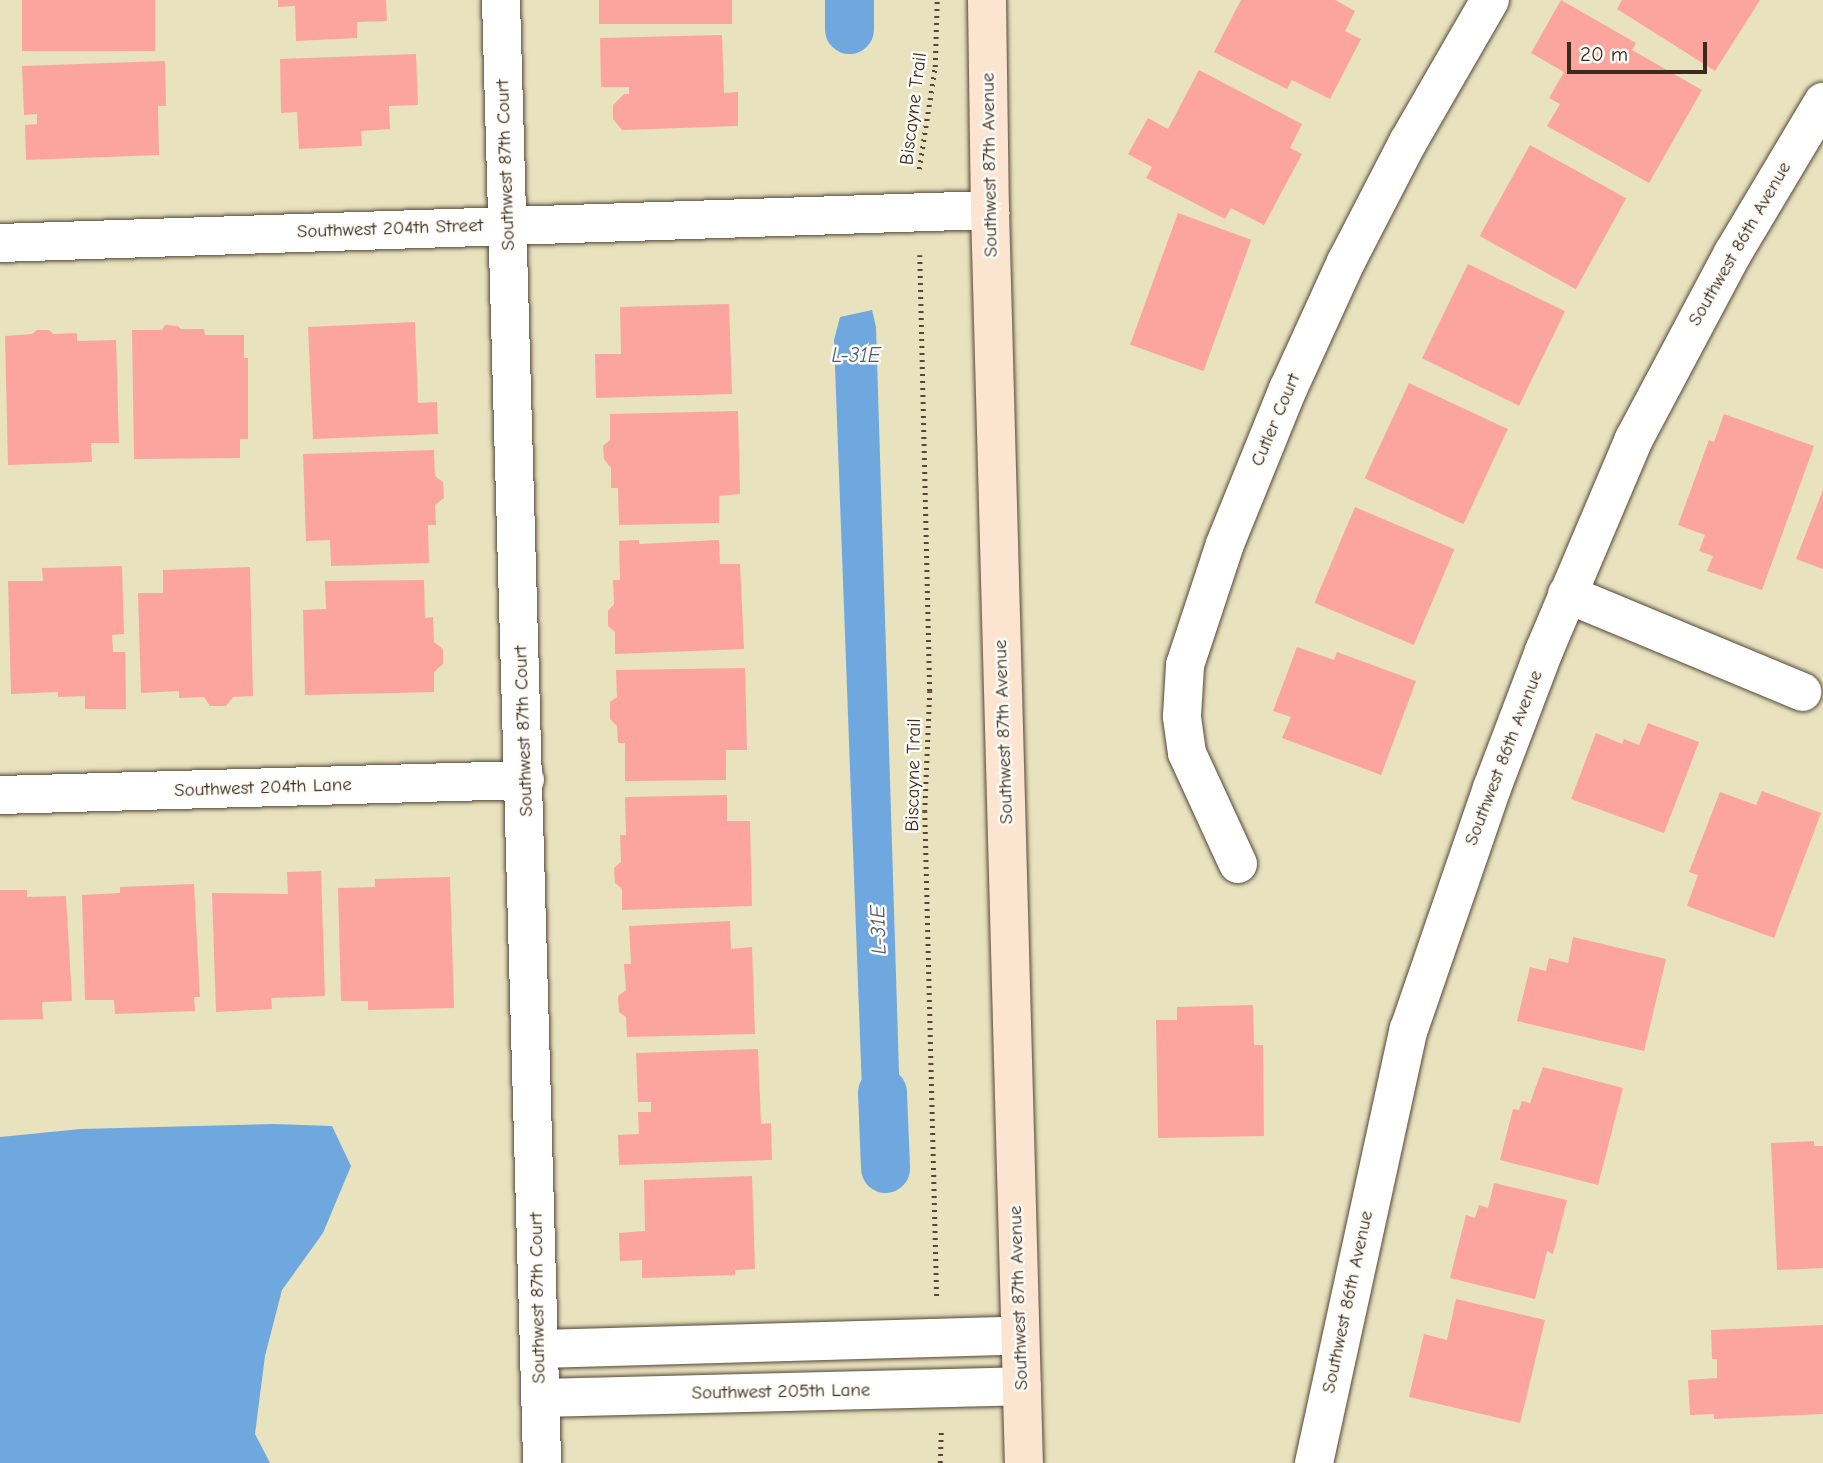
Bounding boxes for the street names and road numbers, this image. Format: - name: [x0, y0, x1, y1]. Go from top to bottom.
- street label: Biscayne Trail: [896, 51, 932, 167]
- street label: Southwest 87th Avenue: [977, 72, 1003, 258]
- street label: Southwest 87th Court: [492, 79, 520, 251]
- street label: Southwest 86th Avenue: [1684, 158, 1796, 330]
- street label: Southwest 204th Street: [296, 214, 484, 244]
- street label: Cutler Court: [1246, 370, 1306, 470]
- street label: Southwest 87th Avenue: [989, 639, 1019, 825]
- street label: Southwest 87th Court: [510, 645, 538, 817]
- street label: Southwest 86th Avenue: [1460, 667, 1548, 849]
- street label: Biscayne Trail: [902, 718, 926, 832]
- street label: Southwest 204th Lane: [174, 774, 352, 802]
- street label: Southwest 87th Avenue: [1004, 1205, 1034, 1391]
- street label: Southwest 86th Avenue: [1318, 1209, 1378, 1395]
- street label: Southwest 87th Court: [525, 1212, 551, 1384]
- street label: Southwest 205th Lane: [691, 1379, 871, 1405]

